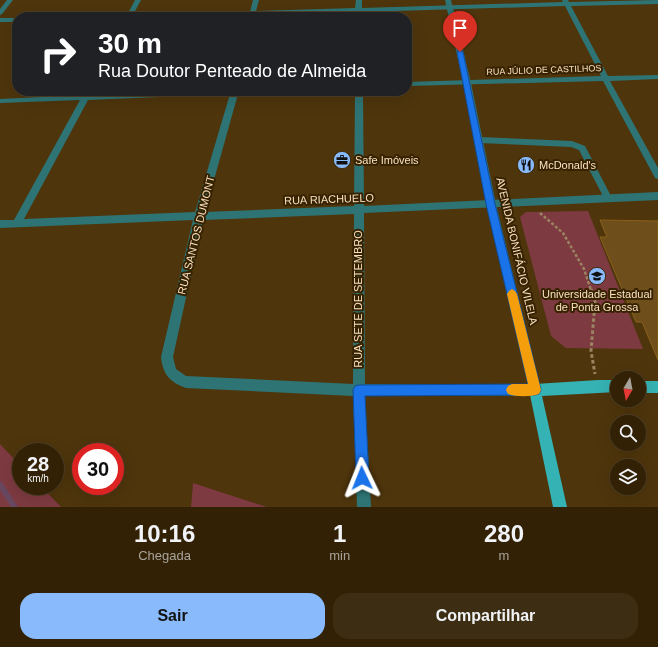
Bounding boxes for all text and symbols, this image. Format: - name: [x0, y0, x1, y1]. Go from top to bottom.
- pin: [443, 11, 477, 52]
- icon: arrive: [449, 17, 471, 39]
- icon: right: [32, 28, 84, 80]
- text: 30 m: [98, 28, 162, 59]
- text: Rua Doutor Penteado de Almeida: [98, 61, 366, 81]
- street label: RUA JÚLIO DE CASTILHOS: [486, 63, 602, 77]
- office icon: Safe Imóveis: [332, 150, 352, 170]
- place label: Safe Imóveis: [355, 154, 419, 166]
- restaurant icon: McDonald's: [516, 155, 536, 175]
- place label: McDonald's: [539, 159, 597, 171]
- street label: RUA SANTOS DUMONT: [175, 174, 217, 296]
- street label: AVENIDA BONIFÁCIO VILELA: [494, 176, 540, 326]
- street label: RUA RIACHUELO: [284, 191, 375, 207]
- street label: RUA SETE DE SETEMBRO: [352, 230, 364, 368]
- school or university icon: Universidade Estadual de Ponta Grossa: [587, 266, 607, 286]
- place label: Universidade Estadual de Ponta Grossa: [542, 288, 652, 313]
- north arrow: [610, 371, 646, 407]
- map controls: [610, 371, 646, 495]
- button: search: [610, 415, 646, 451]
- speed limit sign: 30: [72, 443, 124, 495]
- text: 28: [27, 453, 49, 475]
- position arrow: [341, 457, 383, 499]
- button: layers: [610, 459, 646, 495]
- text: km/h: [27, 473, 49, 484]
- text: 10:16: [134, 520, 195, 547]
- text: 1: [333, 520, 346, 547]
- text: 280: [484, 520, 524, 547]
- text: Chegada: [138, 548, 191, 563]
- text: min: [329, 548, 350, 563]
- text: m: [499, 548, 509, 563]
- button: Sair: [20, 593, 325, 639]
- button: Compartilhar: [333, 593, 638, 639]

